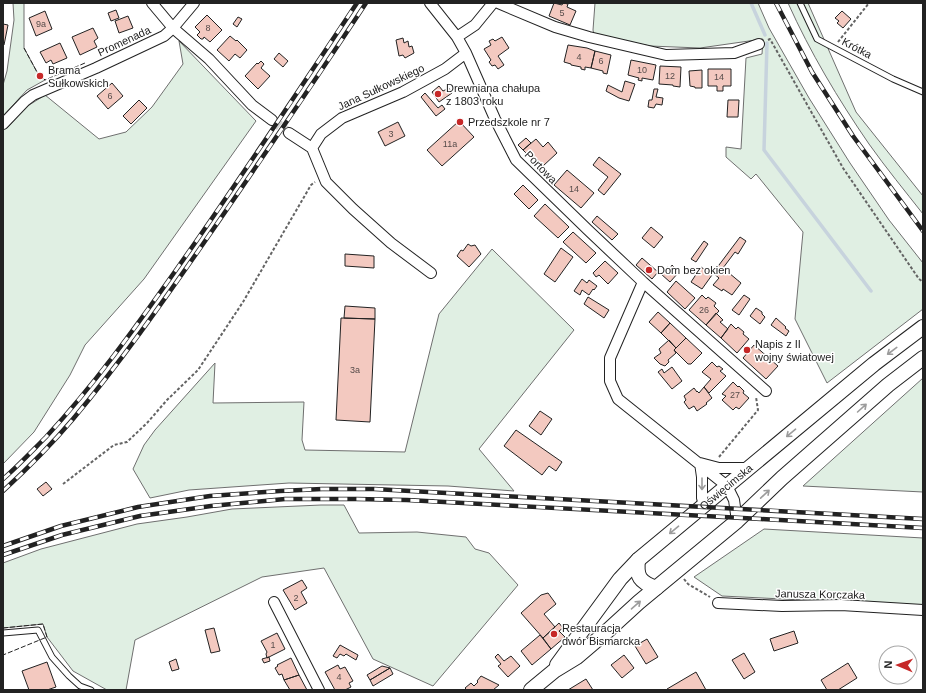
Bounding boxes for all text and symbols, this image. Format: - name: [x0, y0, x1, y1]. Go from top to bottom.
- house number: 5: [559, 8, 565, 18]
- house number: 9a: [36, 19, 46, 29]
- street label: Promenada: [96, 23, 153, 58]
- house number: 8: [205, 23, 211, 33]
- street label: Krótka: [840, 35, 875, 61]
- house number: 4: [576, 52, 582, 62]
- house number: 6: [598, 56, 604, 66]
- street label: Jana Sułkowskiego: [336, 62, 426, 112]
- place label: Brama Sułkowskich: [48, 64, 109, 89]
- house number: 10: [637, 65, 647, 75]
- marker: Brama Sułkowskich: [35, 71, 45, 81]
- house number: 12: [665, 71, 675, 81]
- house number: 14: [714, 72, 724, 82]
- place label: Drewniana chałupa z 1803 roku: [446, 82, 541, 107]
- marker: Drewniana chałupa z 1803 roku: [433, 89, 443, 99]
- house number: 6: [107, 91, 113, 101]
- place label: Przedszkole nr 7: [468, 116, 550, 128]
- marker: Przedszkole nr 7: [455, 117, 465, 127]
- house number: 3: [388, 129, 394, 139]
- house number: 11a: [443, 139, 457, 149]
- street label: Portowa: [523, 148, 560, 186]
- house number: 14: [569, 184, 579, 194]
- place label: Dom bez okien: [657, 264, 730, 276]
- marker: Dom bez okien: [644, 265, 654, 275]
- house number: 26: [699, 305, 709, 315]
- place label: Napis z II wojny światowej: [754, 338, 834, 363]
- marker: Napis z II wojny światowej: [742, 345, 752, 355]
- one-way arrow: [887, 346, 898, 355]
- house number: 3a: [350, 365, 360, 375]
- house number: 27: [730, 390, 740, 400]
- one-way arrow: [857, 403, 868, 412]
- one-way arrow: [786, 428, 797, 437]
- street label: Oświęcimska: [697, 461, 755, 512]
- one-way arrow: [698, 477, 706, 490]
- one-way arrow: [760, 490, 770, 499]
- one-way arrow: [668, 526, 679, 535]
- street label: Janusza Korczaka: [775, 587, 866, 601]
- house number: 2: [293, 593, 299, 603]
- one-way arrow: [631, 600, 641, 609]
- place label: Restauracja dwór Bismarcka: [562, 622, 641, 647]
- marker: Restauracja dwór Bismarcka: [549, 629, 559, 639]
- house number: 1: [270, 640, 276, 650]
- north arrow: [878, 645, 918, 685]
- text: N: [882, 660, 894, 669]
- house number: 4: [336, 672, 342, 682]

